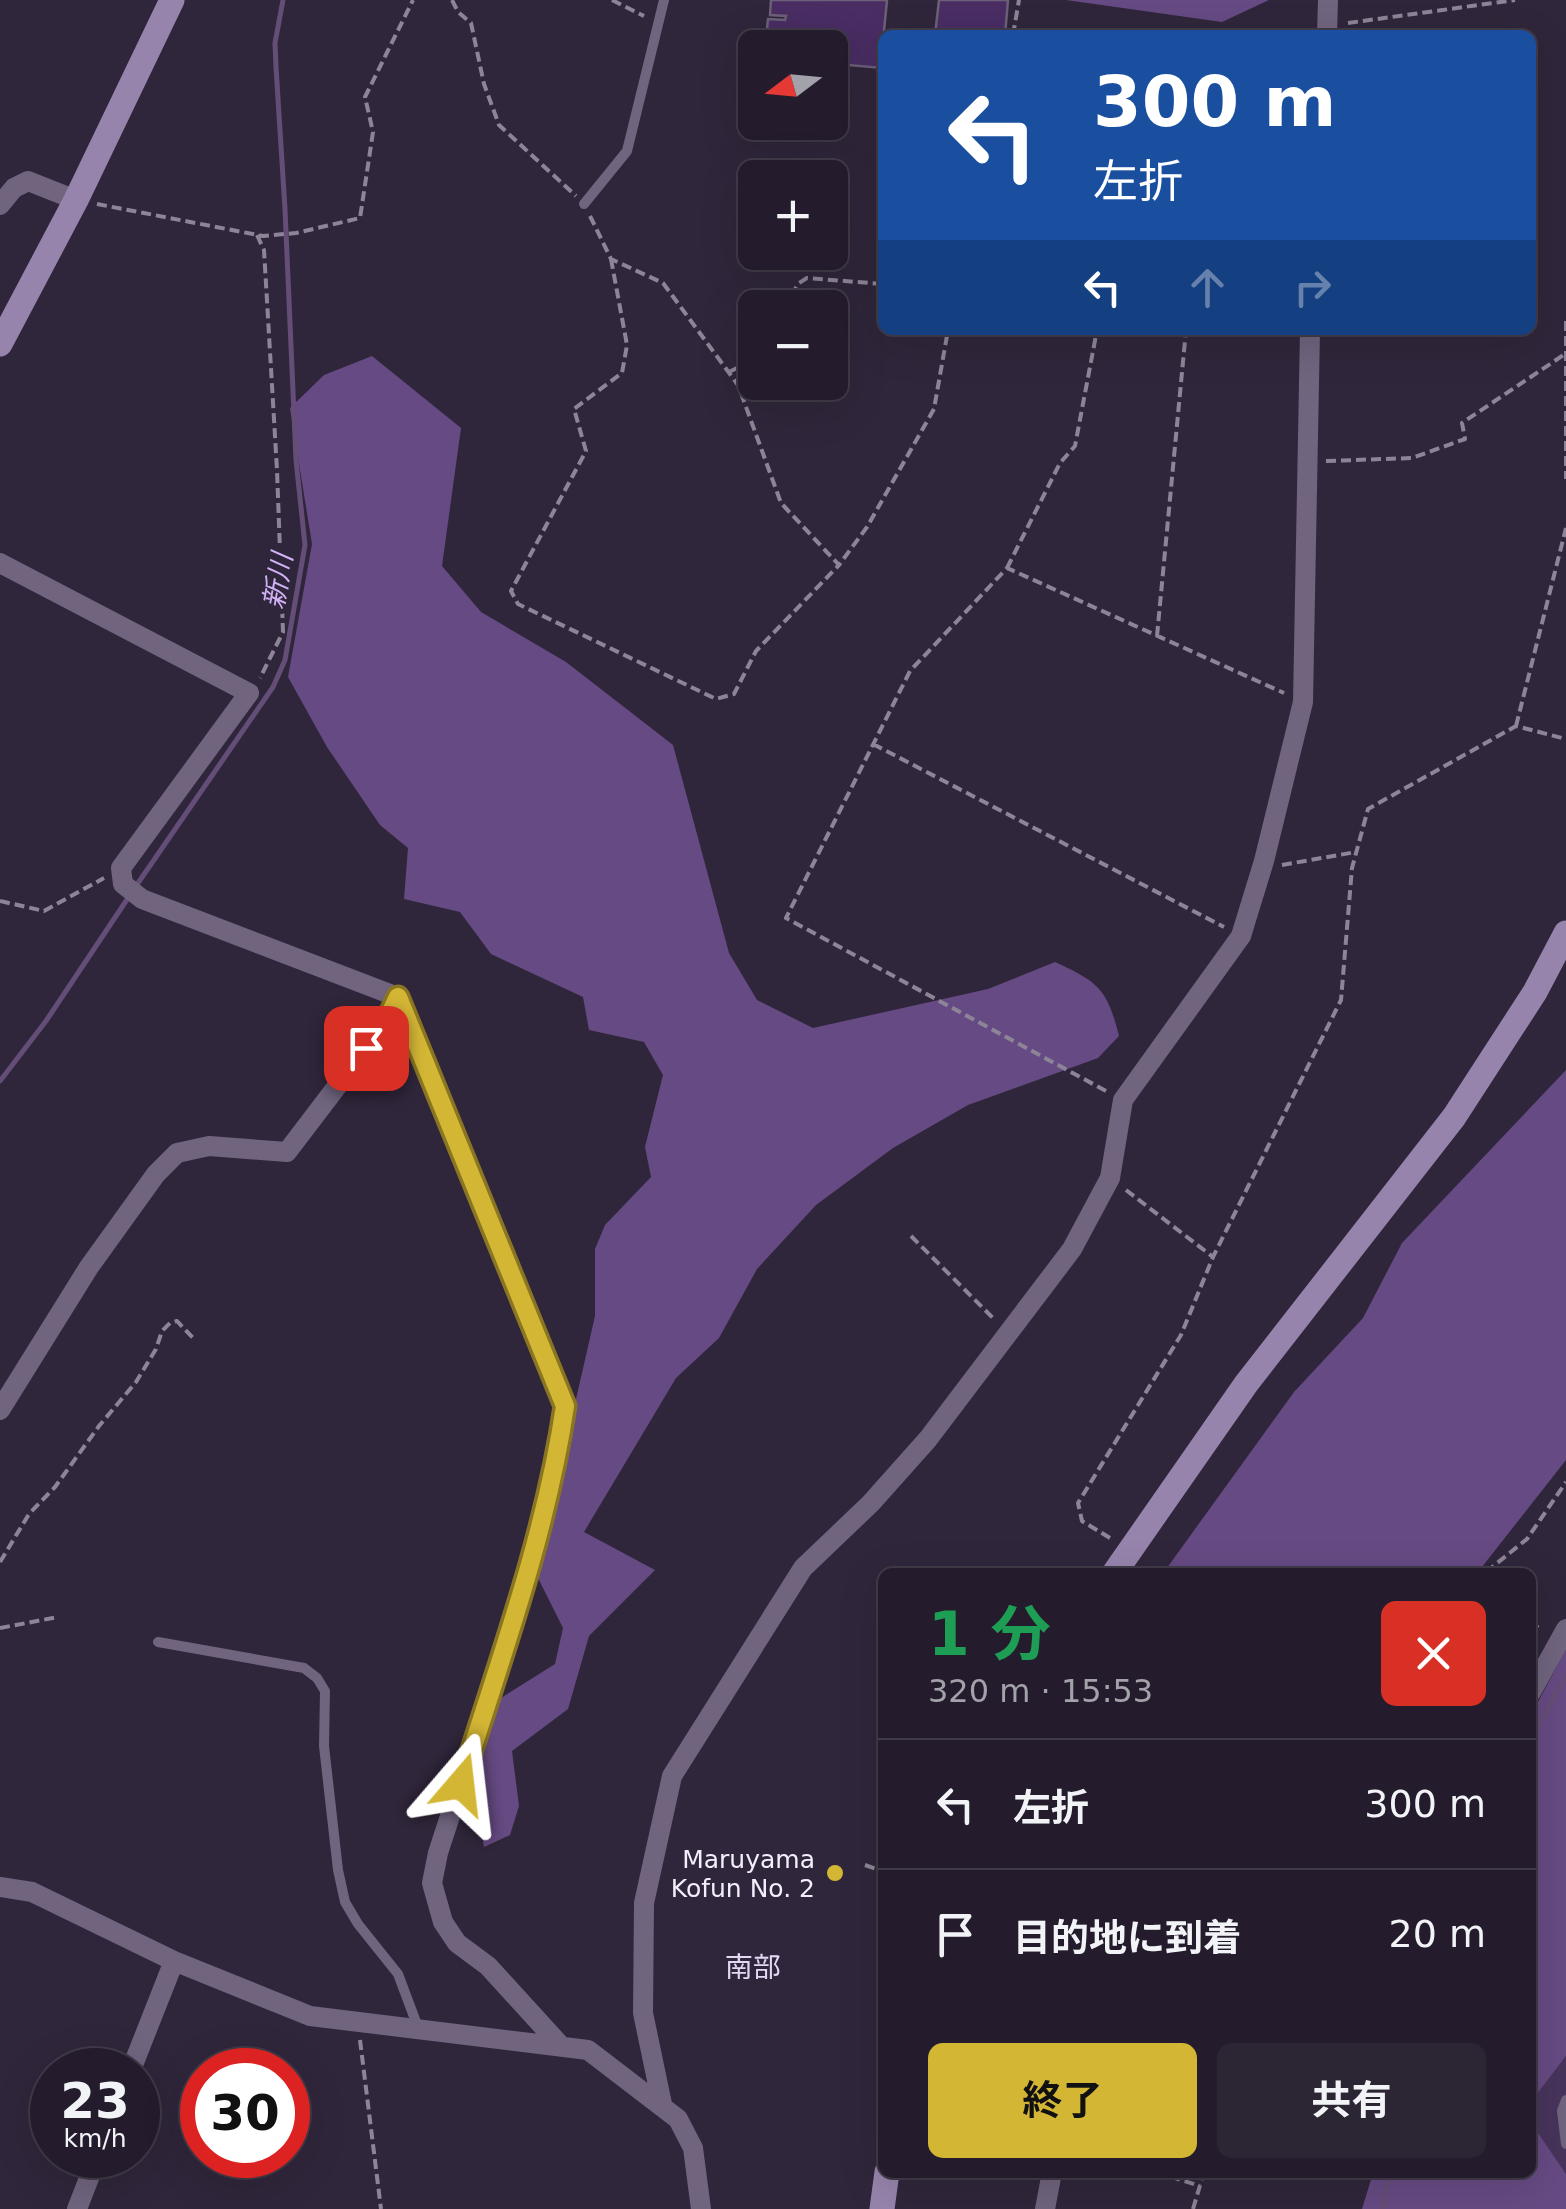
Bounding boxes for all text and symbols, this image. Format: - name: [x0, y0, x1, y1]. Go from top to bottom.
- north arrow: [738, 30, 848, 140]
- map controls: [738, 30, 848, 400]
- text: 300 m: [1093, 61, 1336, 143]
- icon: left: [928, 70, 1058, 200]
- text: 左折: [1093, 155, 1183, 208]
- button: +: [738, 160, 848, 270]
- icon: left: [1075, 260, 1130, 315]
- icon: ahead: [1180, 260, 1235, 315]
- icon: right: [1285, 260, 1340, 315]
- button: −: [738, 290, 848, 400]
- water label: 新川: [257, 548, 300, 611]
- pin: [324, 1006, 409, 1091]
- icon: arrive: [339, 1021, 394, 1076]
- text: 1 分: [928, 1599, 1051, 1669]
- button: close: [1381, 1601, 1486, 1706]
- text: 320 m · 15:53: [928, 1672, 1153, 1710]
- position arrow: [409, 1732, 513, 1836]
- icon: left: [928, 1777, 983, 1832]
- text: 300 m: [1364, 1782, 1486, 1826]
- text: 左折: [1013, 1786, 1089, 1830]
- place label: Maruyama Kofun No. 2: [671, 1845, 815, 1903]
- marker: Maruyama Kofun No. 2: [824, 1862, 846, 1884]
- icon: arrive: [928, 1907, 983, 1962]
- text: 20 m: [1389, 1912, 1486, 1956]
- text: 目的地に到着: [1013, 1916, 1241, 1960]
- district label: 南部: [725, 1951, 781, 1984]
- button: 終了: [928, 2043, 1197, 2158]
- button: 共有: [1217, 2043, 1486, 2158]
- speed limit sign: 30: [180, 2048, 310, 2178]
- text: 23: [60, 2072, 130, 2130]
- text: km/h: [63, 2124, 127, 2153]

